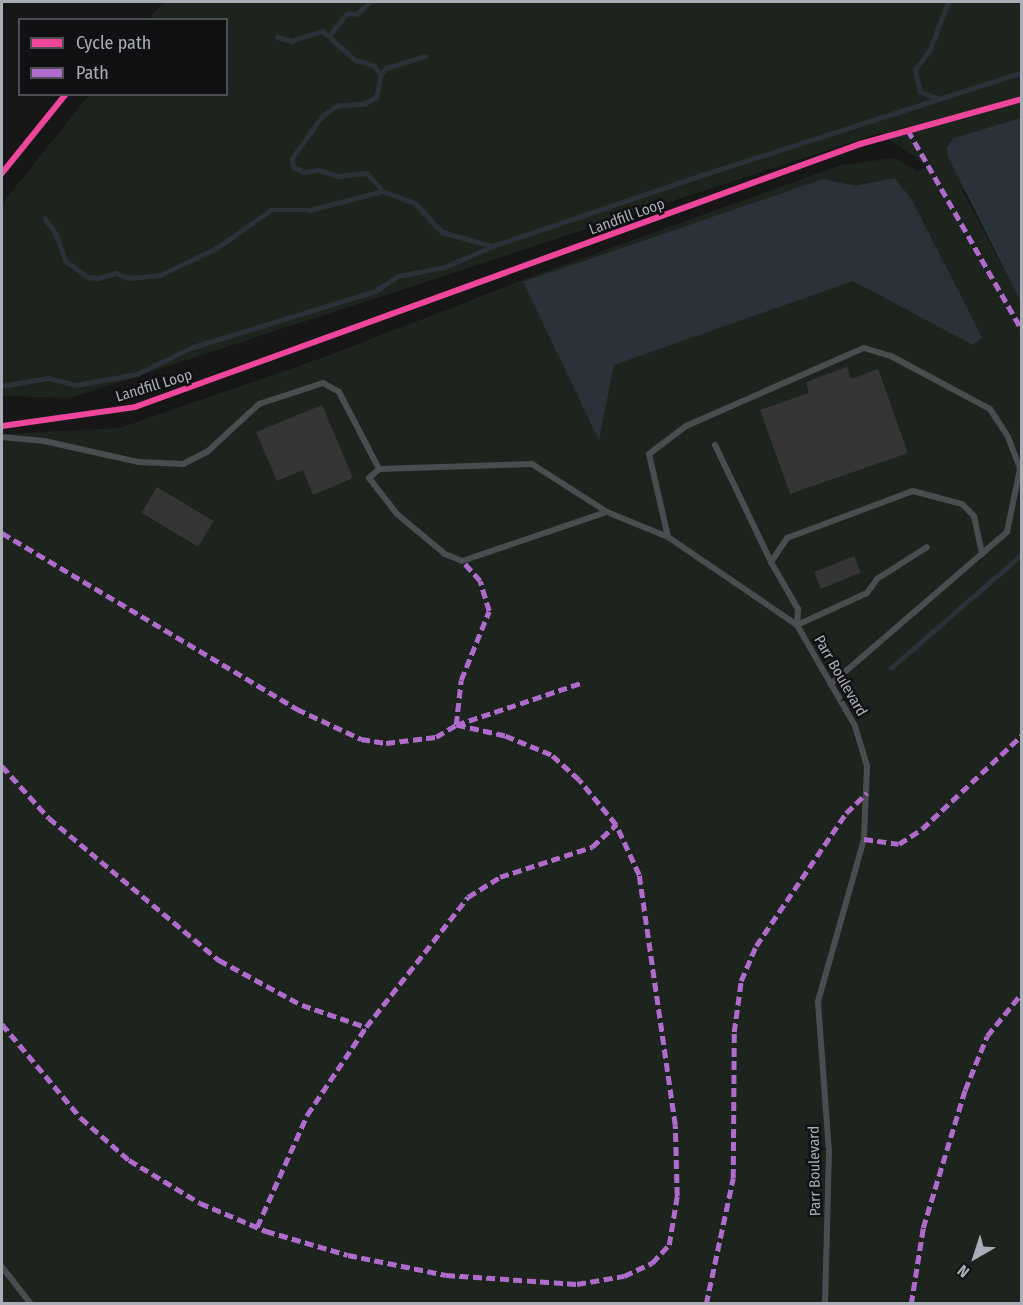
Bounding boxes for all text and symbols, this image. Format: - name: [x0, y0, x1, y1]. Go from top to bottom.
- legend: [18, 18, 228, 96]
- text: Cycle path: [76, 32, 151, 54]
- text: Path: [76, 62, 109, 84]
- street label: Landfill Loop: [587, 195, 667, 239]
- street label: Landfill Loop: [113, 366, 195, 406]
- street label: Parr Boulevard: [810, 632, 870, 720]
- street label: Parr Boulevard: [805, 1126, 825, 1216]
- north arrow: [945, 1227, 1005, 1287]
- text: N: [954, 1261, 973, 1282]

